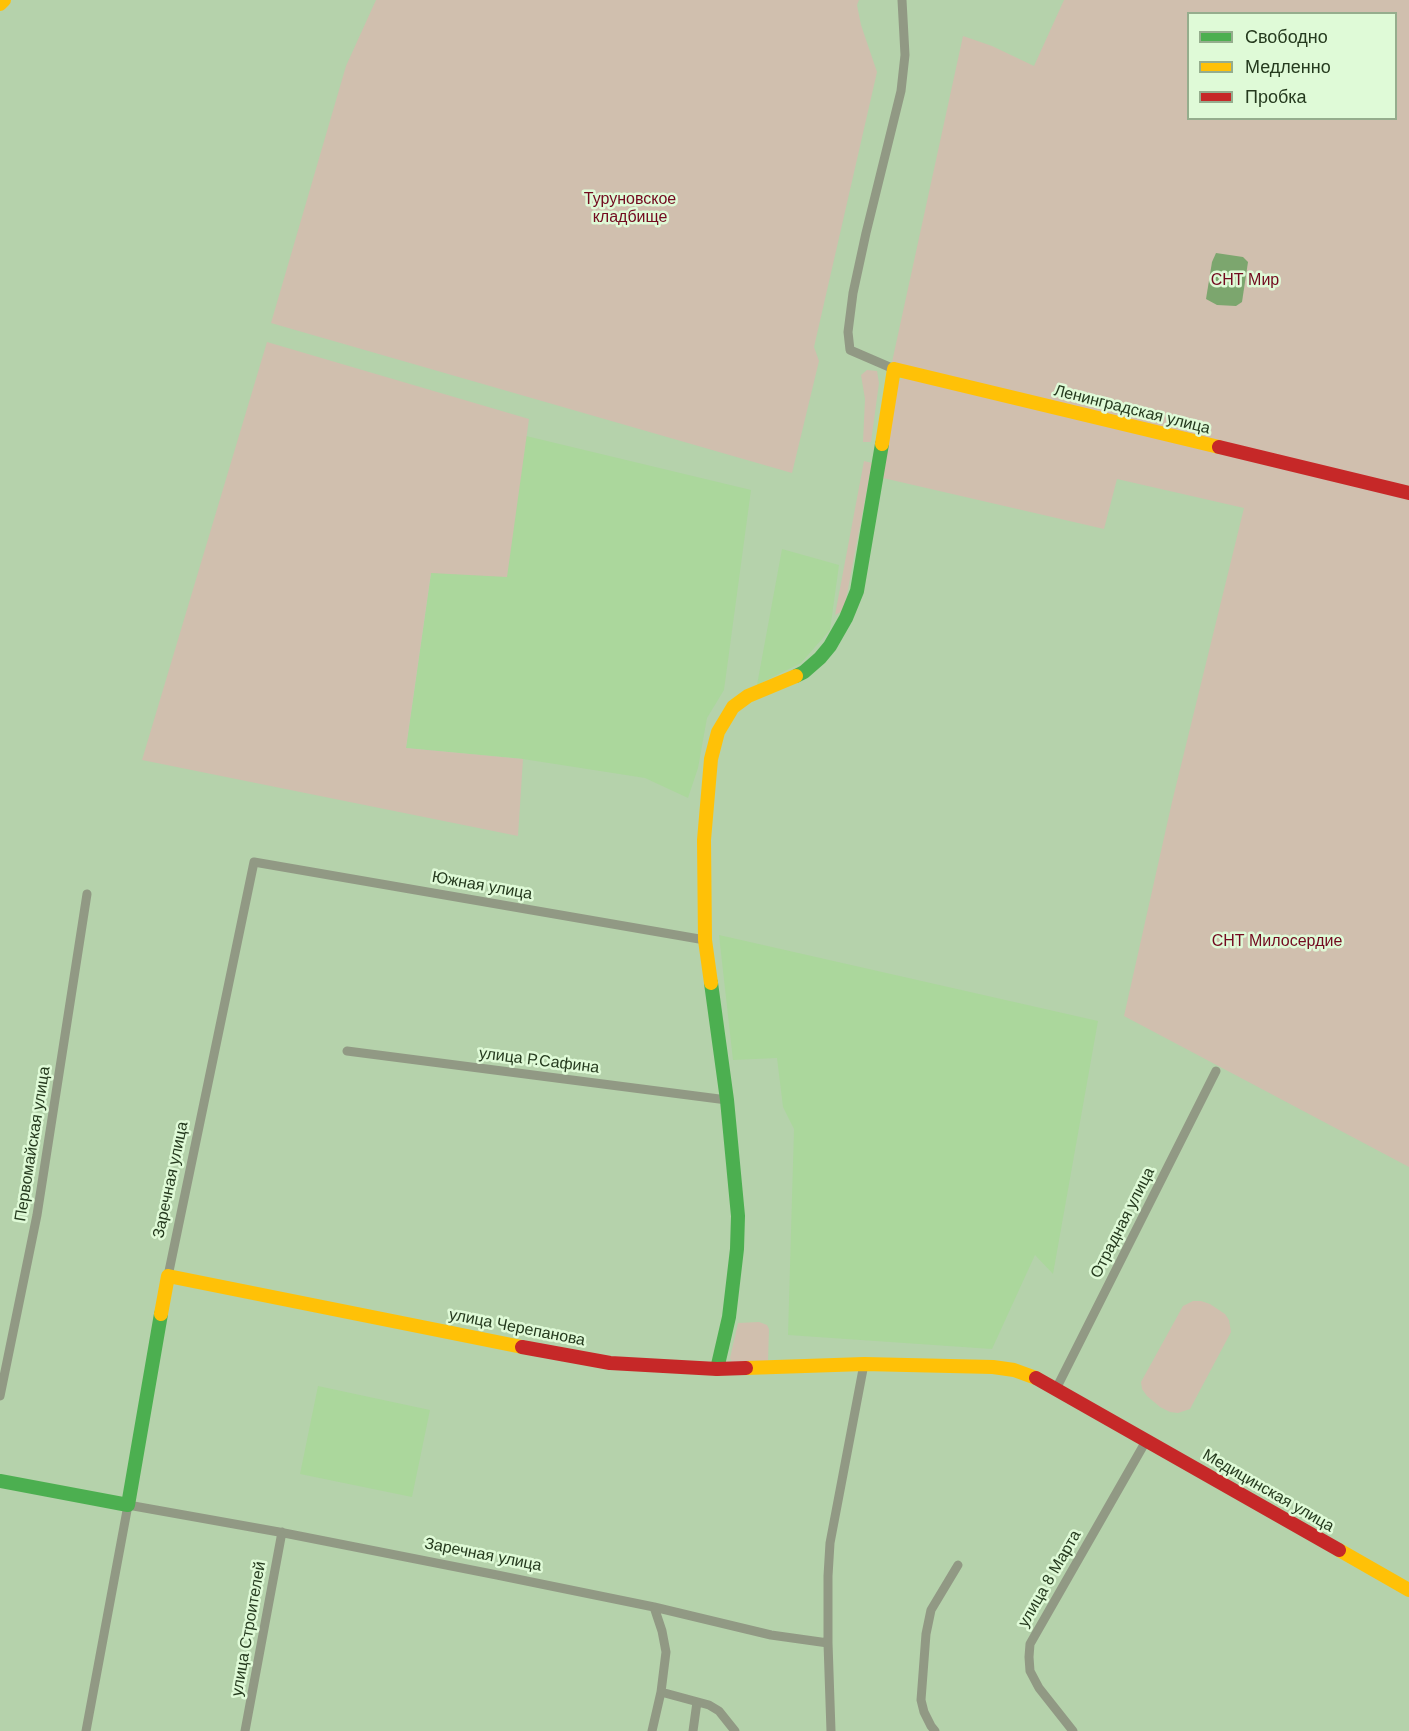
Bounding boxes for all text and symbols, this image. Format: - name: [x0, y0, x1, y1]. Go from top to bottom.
- legend: [1187, 12, 1397, 120]
- text: Свободно: [1245, 27, 1328, 47]
- text: Медленно: [1245, 57, 1331, 77]
- text: Пробка: [1245, 87, 1307, 107]
- park label: Туруновское кладбище: [584, 190, 676, 228]
- park label: СНТ Мир: [1211, 271, 1279, 291]
- street label: Ленинградская улица: [1052, 381, 1212, 439]
- street label: Южная улица: [430, 868, 534, 904]
- park label: СНТ Милосердие: [1212, 932, 1342, 952]
- street label: улица Р.Сафина: [478, 1044, 600, 1078]
- street label: Первомайская улица: [11, 1065, 55, 1223]
- street label: Заречная улица: [149, 1120, 193, 1240]
- street label: Отрадная улица: [1087, 1164, 1159, 1282]
- street label: улица Черепанова: [447, 1305, 587, 1351]
- street label: Медицинская улица: [1199, 1446, 1337, 1536]
- street label: улица 8 Марта: [1014, 1527, 1086, 1631]
- street label: Заречная улица: [423, 1534, 543, 1576]
- street label: улица Строителей: [228, 1560, 270, 1698]

